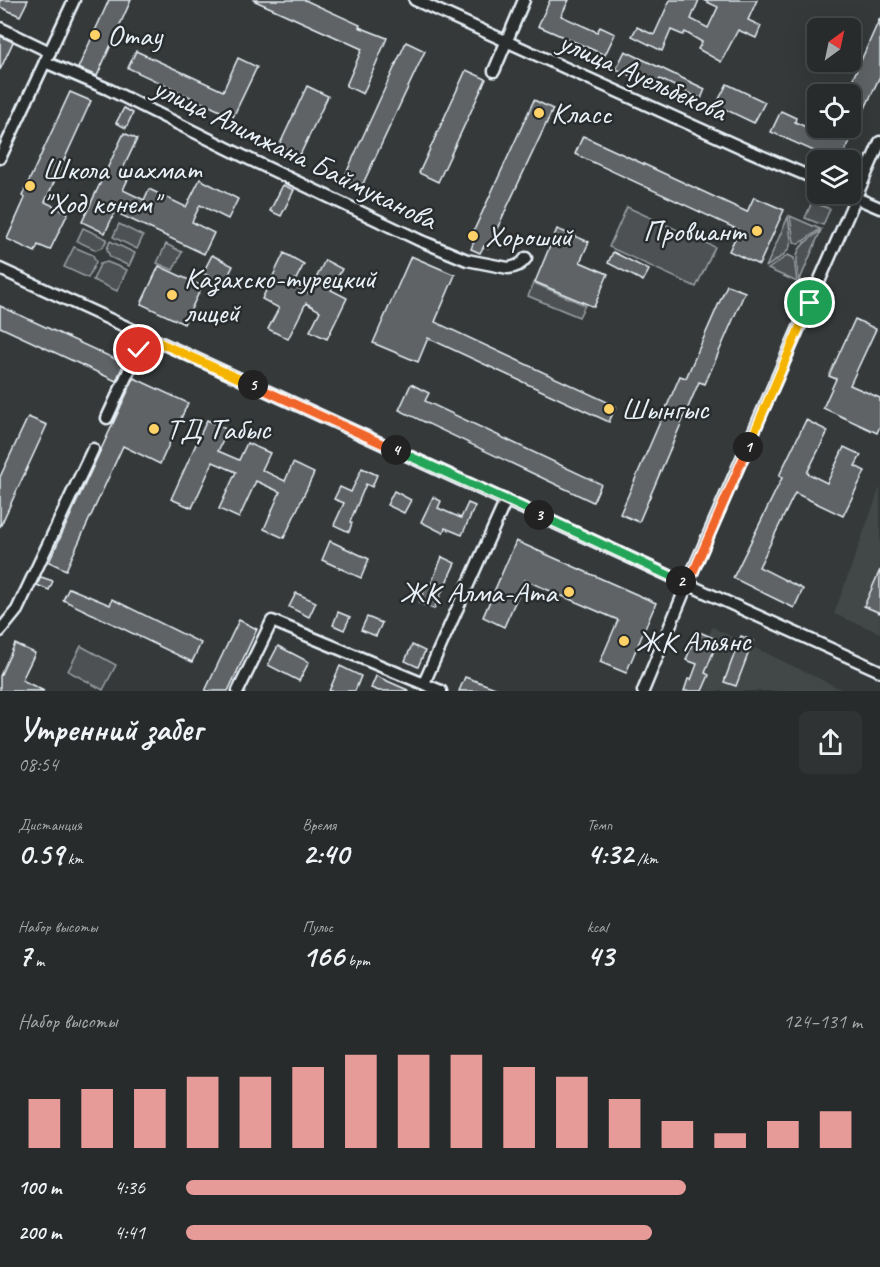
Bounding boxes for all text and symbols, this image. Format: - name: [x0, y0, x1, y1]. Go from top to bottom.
- place label: Отау: [107, 16, 164, 54]
- north arrow: [807, 18, 861, 72]
- map controls: [807, 18, 861, 204]
- street label: улица Ауельбекова: [551, 21, 735, 131]
- marker: Отау: [88, 28, 102, 42]
- street label: улица Алимжана Баймуканова: [145, 67, 445, 239]
- button: locate: [807, 84, 861, 138]
- place label: Класс: [551, 94, 612, 132]
- marker: Класс: [532, 106, 546, 120]
- place label: Школа шахмат "Ход конем": [42, 150, 203, 222]
- button: layers: [807, 150, 861, 204]
- marker: Школа шахмат "Ход конем": [23, 179, 37, 193]
- place label: Провиант: [643, 212, 748, 250]
- place label: Хороший: [485, 217, 574, 255]
- marker: Провиант: [750, 224, 764, 238]
- marker: Хороший: [466, 229, 480, 243]
- place label: Казахско-турецкий лицей: [184, 259, 377, 331]
- pin: [784, 277, 835, 328]
- icon: arrive: [793, 286, 826, 319]
- marker: Казахско-турецкий лицей: [165, 288, 179, 302]
- pin: [113, 324, 164, 375]
- icon: check: [122, 333, 155, 366]
- pin: 5: [238, 370, 268, 400]
- text: 5: [250, 375, 256, 395]
- place label: Шынгыс: [621, 390, 710, 428]
- marker: Шынгыс: [602, 402, 616, 416]
- place label: ТД Табыс: [166, 410, 272, 448]
- marker: ТД Табыс: [147, 422, 161, 436]
- pin: 1: [733, 432, 763, 462]
- pin: 4: [381, 435, 411, 465]
- text: 1: [744, 437, 752, 457]
- text: 4: [392, 440, 400, 460]
- pin: 3: [524, 500, 554, 530]
- text: 3: [535, 505, 543, 525]
- pin: 2: [666, 566, 696, 596]
- text: 2: [677, 571, 685, 591]
- place label: ЖК Алма-Ата: [400, 573, 559, 611]
- marker: ЖК Алма-Ата: [562, 585, 576, 599]
- place label: ЖК Альянс: [636, 622, 752, 660]
- marker: ЖК Альянс: [617, 634, 631, 648]
- text: Утренний забег: [18, 708, 202, 750]
- button: share: [799, 711, 862, 774]
- text: 08:54: [18, 752, 58, 777]
- text: Дистанция: [18, 815, 82, 835]
- text: Время: [302, 815, 336, 835]
- text: Темп: [587, 815, 612, 835]
- text: 0.59: [18, 835, 64, 873]
- text: 2:40: [302, 835, 349, 873]
- text: 4:32: [587, 835, 633, 873]
- text: km: [64, 849, 83, 869]
- text: /km: [633, 849, 658, 869]
- text: Набор высоты: [18, 917, 97, 937]
- text: Пульс: [302, 917, 333, 937]
- text: kcal: [587, 917, 608, 937]
- text: 7: [18, 937, 31, 975]
- text: 166: [302, 937, 344, 975]
- text: 43: [587, 937, 614, 975]
- text: m: [31, 951, 44, 971]
- text: bpm: [344, 951, 370, 971]
- text: Набор высоты: [18, 1009, 117, 1034]
- text: 124–131 m: [783, 1009, 862, 1034]
- text: 100 m: [18, 1175, 61, 1200]
- text: 4:36: [114, 1175, 145, 1200]
- text: 200 m: [18, 1220, 61, 1245]
- text: 4:41: [114, 1220, 145, 1245]

